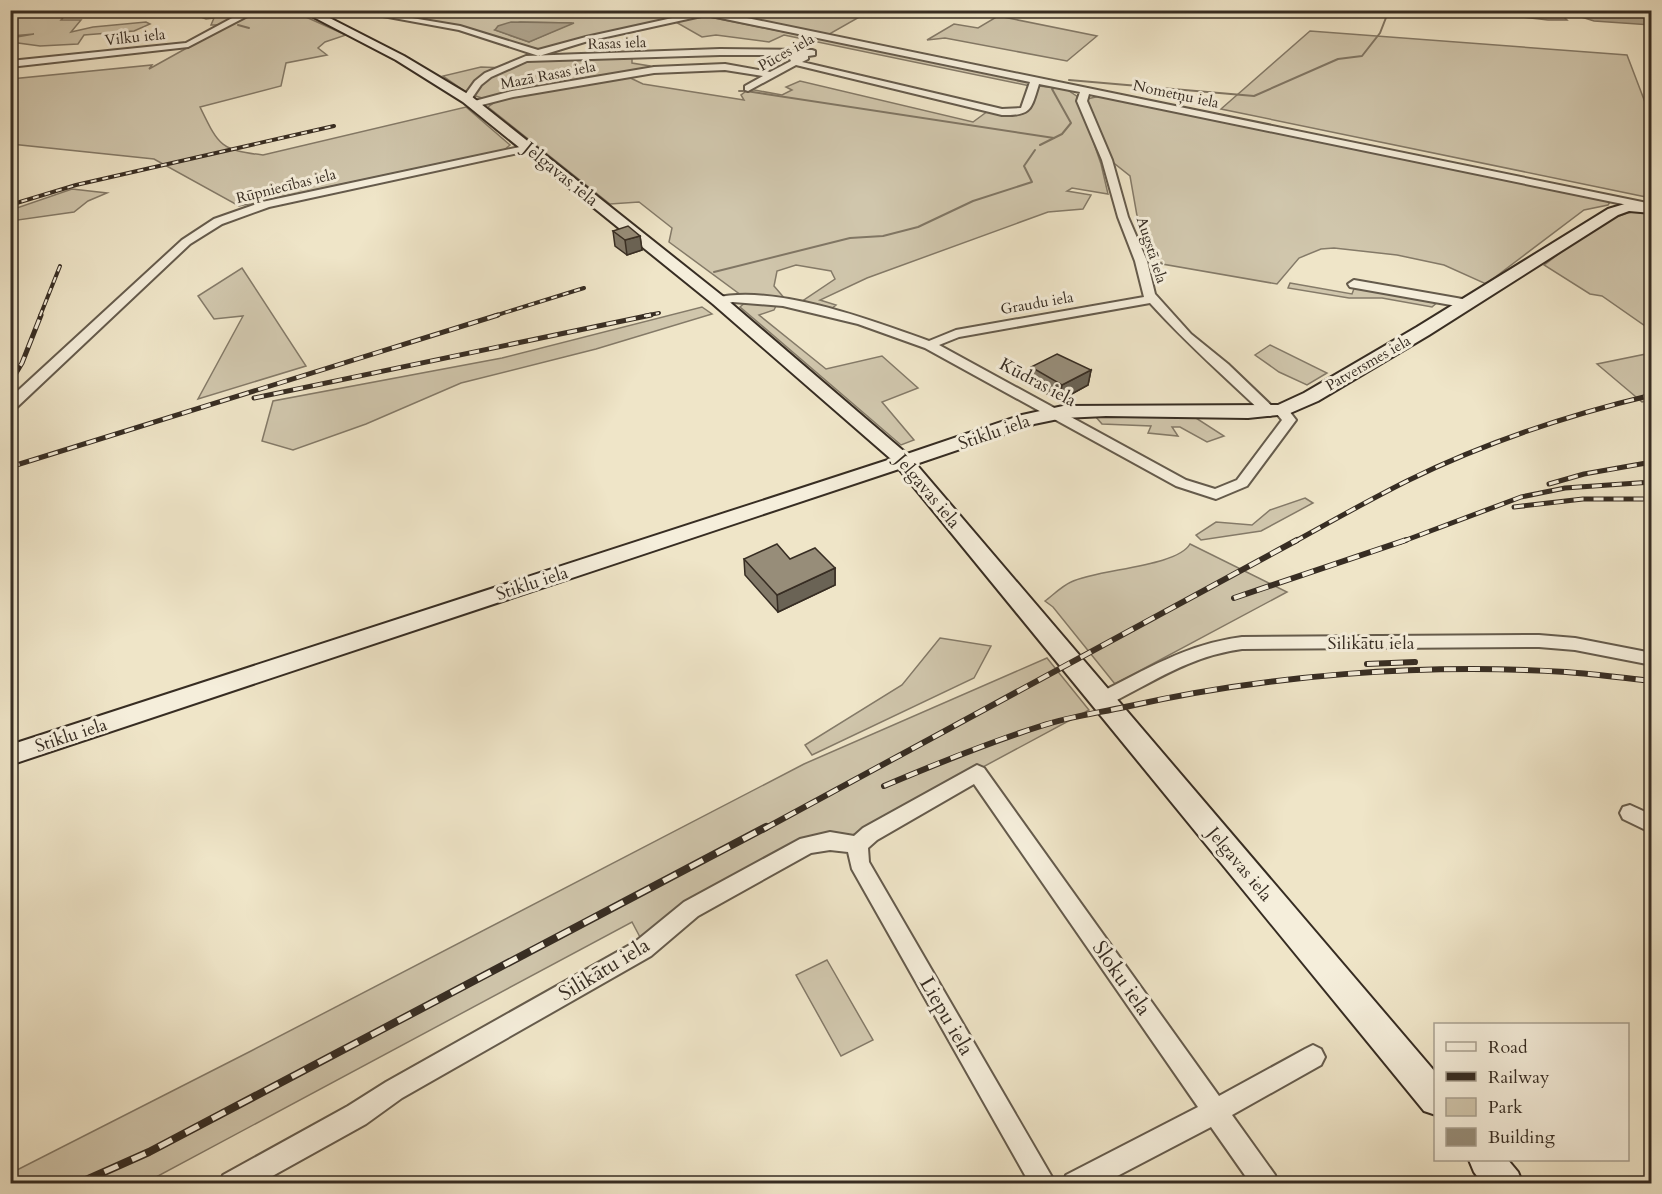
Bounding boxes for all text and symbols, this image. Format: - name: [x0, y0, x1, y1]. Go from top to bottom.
- street label: Vilku iela: [104, 24, 167, 50]
- street label: Pūces iela: [754, 28, 818, 76]
- street label: Rasas iela: [587, 32, 647, 54]
- street label: Mazā Rasas iela: [499, 56, 598, 94]
- street label: Nometņu iela: [1131, 75, 1221, 113]
- street label: Jelgavas iela: [515, 134, 604, 213]
- street label: Rūpniecības iela: [234, 164, 339, 208]
- street label: Augstā iela: [1132, 214, 1172, 286]
- street label: Graudu iela: [999, 287, 1075, 319]
- street label: Patversmes iela: [1322, 330, 1415, 395]
- street label: Kūdras iela: [995, 352, 1081, 413]
- street label: Stiklu iela: [955, 408, 1034, 456]
- street label: Jelgavas iela: [887, 446, 966, 534]
- street label: Stiklu iela: [493, 560, 572, 607]
- street label: Silikātu iela: [1327, 631, 1415, 656]
- street label: Stiklu iela: [32, 712, 111, 759]
- street label: Jelgavas iela: [1199, 819, 1278, 907]
- street label: Silikātu iela: [553, 931, 655, 1008]
- street label: Sloku iela: [1085, 935, 1158, 1022]
- street label: Liepu iela: [912, 972, 981, 1061]
- legend: [1434, 1023, 1629, 1161]
- text: Road: [1488, 1035, 1528, 1060]
- text: Railway: [1488, 1065, 1550, 1090]
- text: Park: [1488, 1095, 1523, 1120]
- text: Building: [1488, 1125, 1556, 1150]

